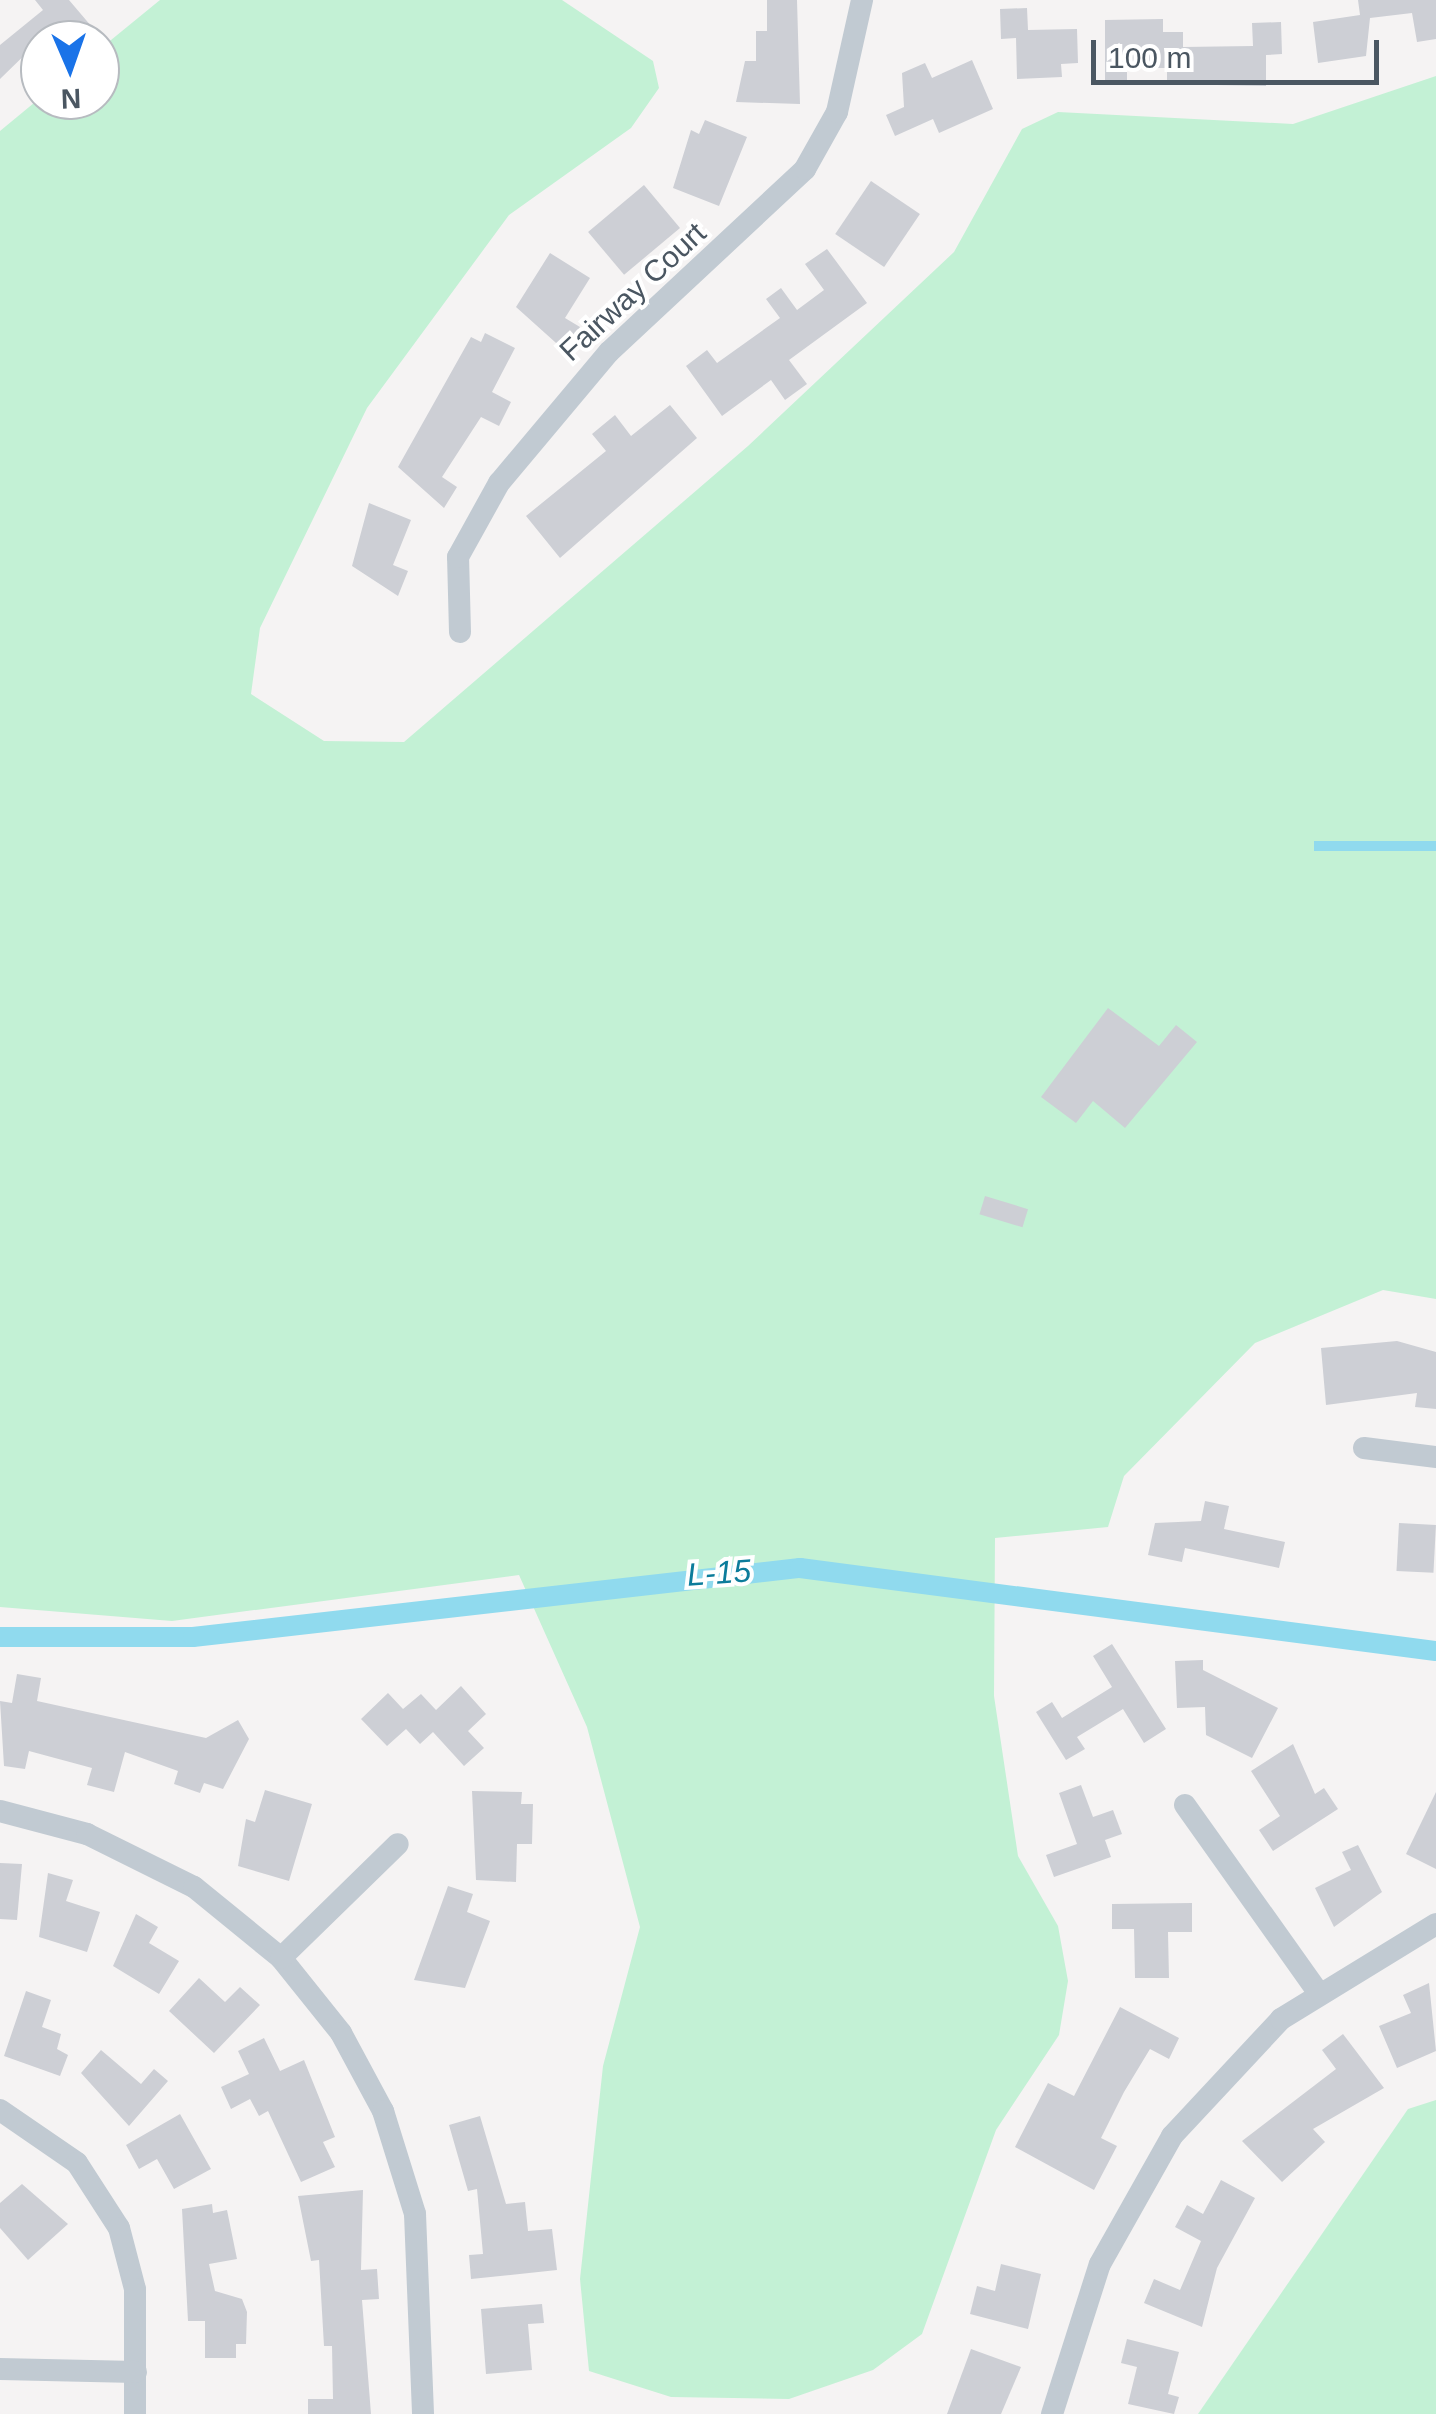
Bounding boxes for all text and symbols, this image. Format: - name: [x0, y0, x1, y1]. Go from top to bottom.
- north arrow: [20, 20, 120, 120]
- scale bar: [1096, 20, 1384, 82]
- text: 100 m: [1108, 41, 1191, 74]
- text: N: [60, 83, 82, 114]
- street label: Fairway Court: [552, 215, 714, 369]
- water label: L-15: [686, 1552, 752, 1594]

